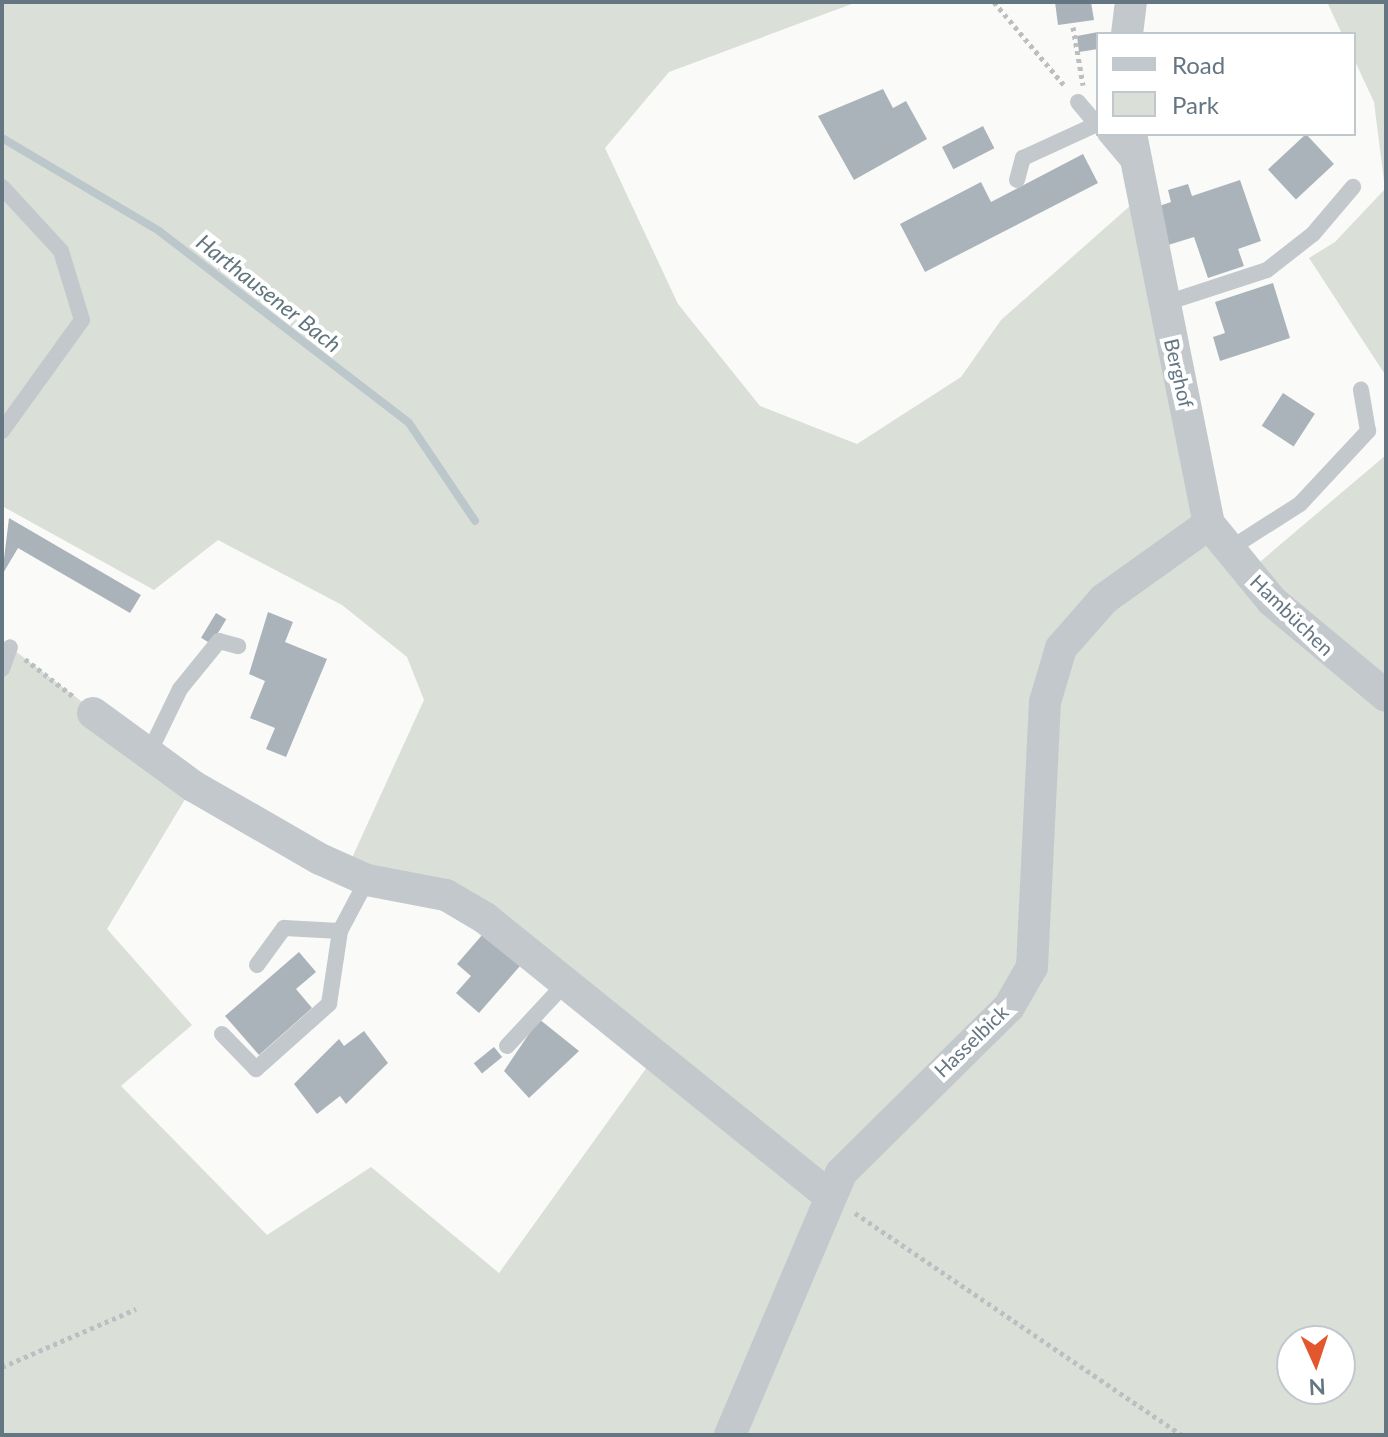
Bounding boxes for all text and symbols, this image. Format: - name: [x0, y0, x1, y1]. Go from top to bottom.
- legend: [1096, 32, 1356, 136]
- text: Road: [1172, 50, 1225, 79]
- text: Park: [1172, 90, 1219, 119]
- water label: Harthausener Bach: [191, 228, 347, 358]
- street label: Berghof: [1159, 336, 1199, 410]
- street label: Hambüchen: [1245, 570, 1339, 660]
- street label: Hasselbick: [929, 1000, 1013, 1082]
- north arrow: [1276, 1325, 1356, 1405]
- text: N: [1308, 1374, 1326, 1401]

